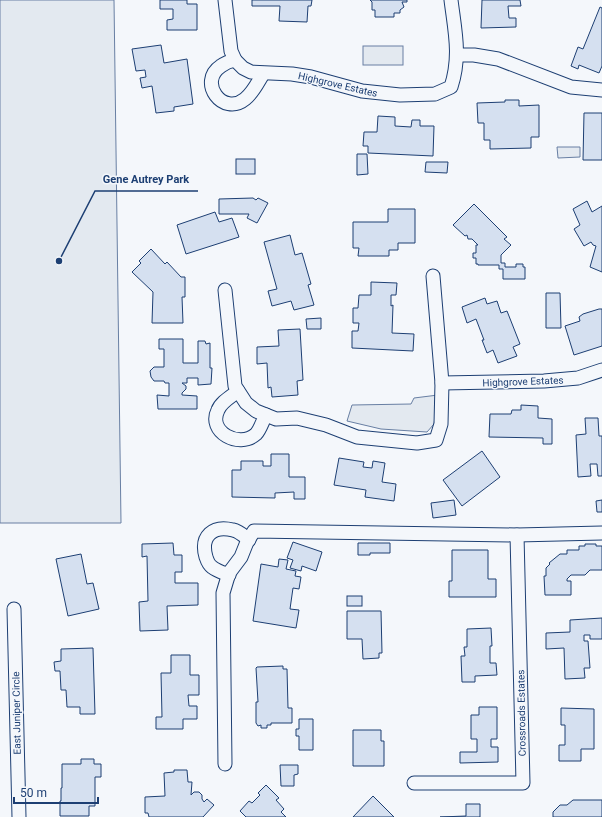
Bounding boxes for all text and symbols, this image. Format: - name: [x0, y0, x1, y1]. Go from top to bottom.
- street label: Highgrove Estates: [297, 70, 379, 99]
- callout: Gene Autrey Park: [95, 168, 198, 191]
- text: Gene Autrey Park: [103, 173, 189, 186]
- street label: Highgrove Estates: [482, 375, 564, 388]
- street label: Crossroads Estates: [515, 669, 528, 757]
- street label: East Juniper Circle: [10, 671, 23, 755]
- scale bar: [14, 779, 98, 805]
- text: 50 m: [20, 786, 47, 800]

